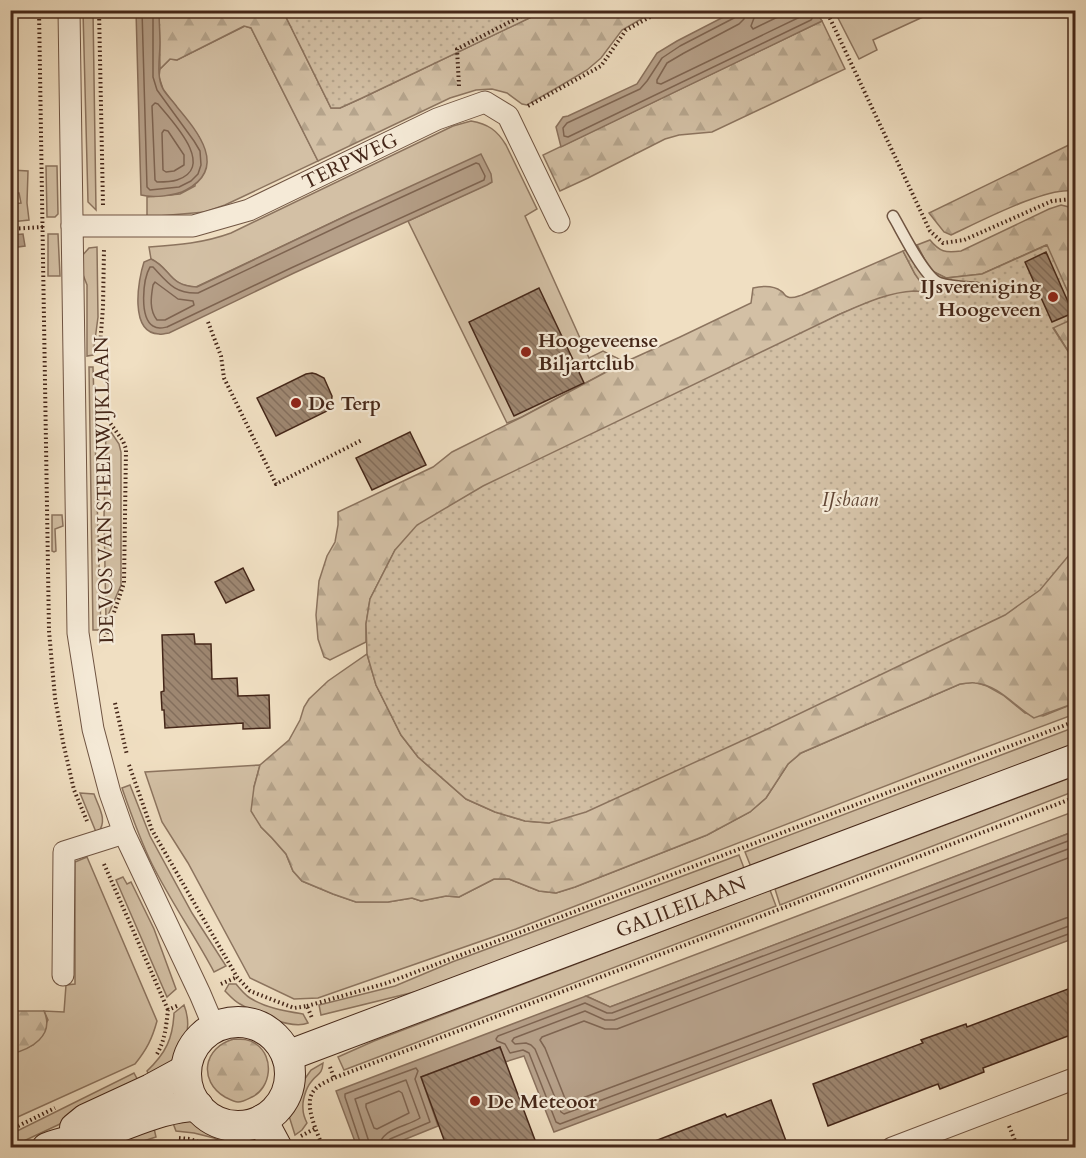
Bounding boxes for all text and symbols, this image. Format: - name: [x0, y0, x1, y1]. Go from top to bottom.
- street label: TERPWEG: [298, 126, 402, 196]
- place label: IJsvereniging Hoogeveen: [920, 273, 1041, 323]
- marker: IJsvereniging Hoogeveen: [1046, 290, 1060, 304]
- place label: Hoogeveense Biljartclub: [538, 327, 658, 377]
- street label: DE VOS VAN STEENWIJKLAAN: [88, 336, 120, 644]
- marker: Hoogeveense Biljartclub: [519, 345, 533, 359]
- place label: De Terp: [308, 390, 381, 417]
- marker: De Terp: [289, 396, 303, 410]
- park label: IJsbaan: [822, 486, 878, 513]
- street label: GALILEILAAN: [612, 870, 750, 944]
- place label: De Meteoor: [487, 1088, 598, 1115]
- marker: De Meteoor: [468, 1094, 482, 1108]

